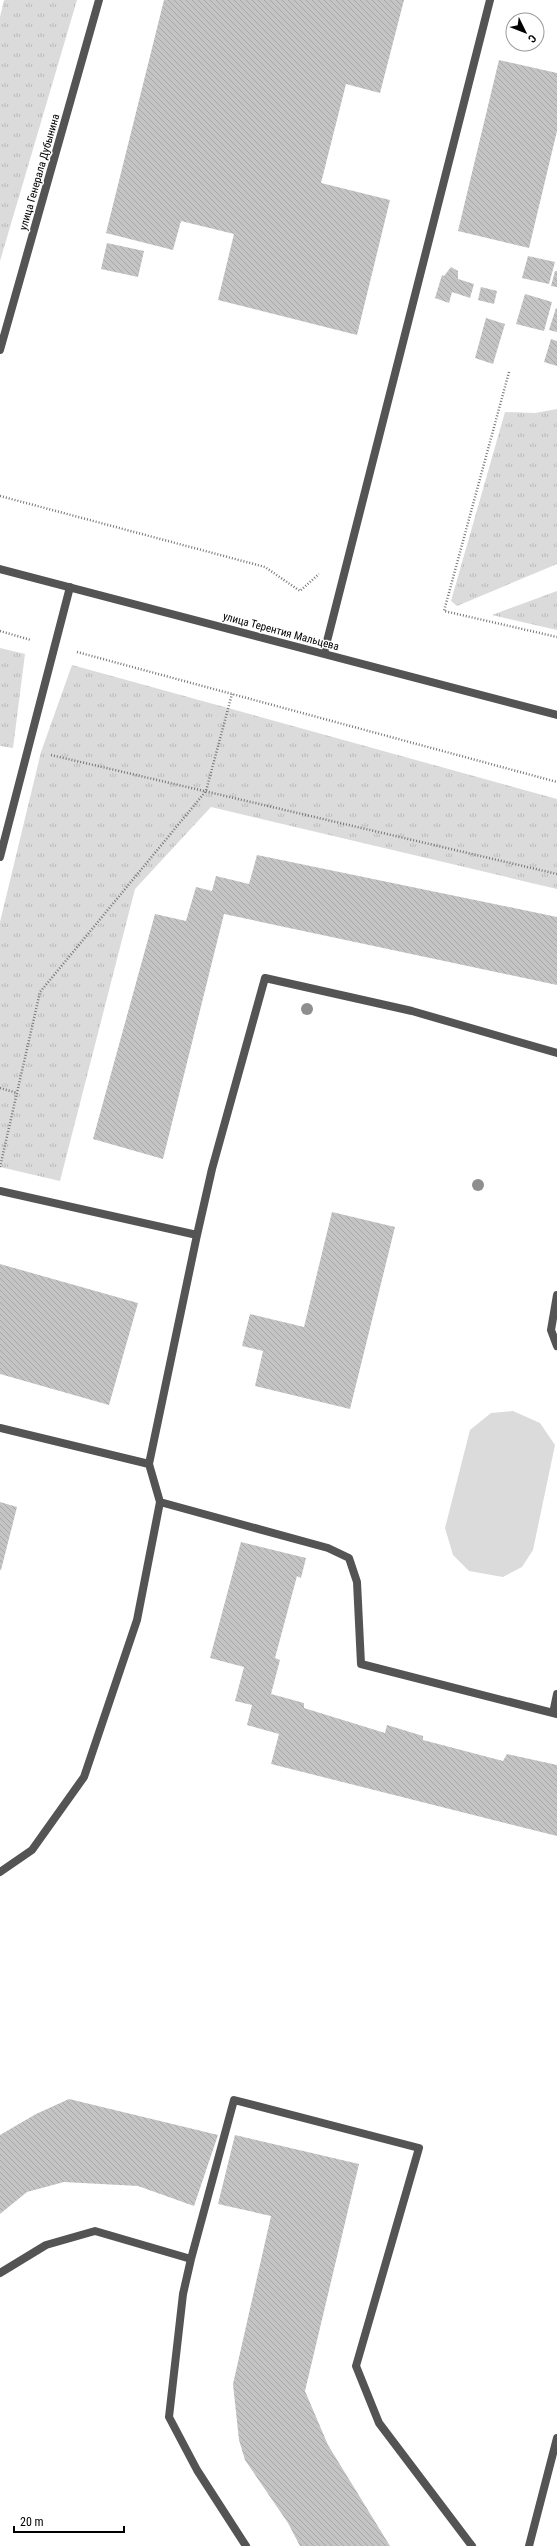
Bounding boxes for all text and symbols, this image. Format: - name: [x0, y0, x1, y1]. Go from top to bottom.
- north arrow: [505, 12, 545, 52]
- text: С: [525, 32, 539, 45]
- street label: улица Генерала Дубынина: [17, 113, 62, 232]
- street label: улица Терентия Мальцева: [221, 610, 340, 653]
- scale bar: [14, 2508, 124, 2534]
- text: 20 m: [20, 2515, 44, 2529]

